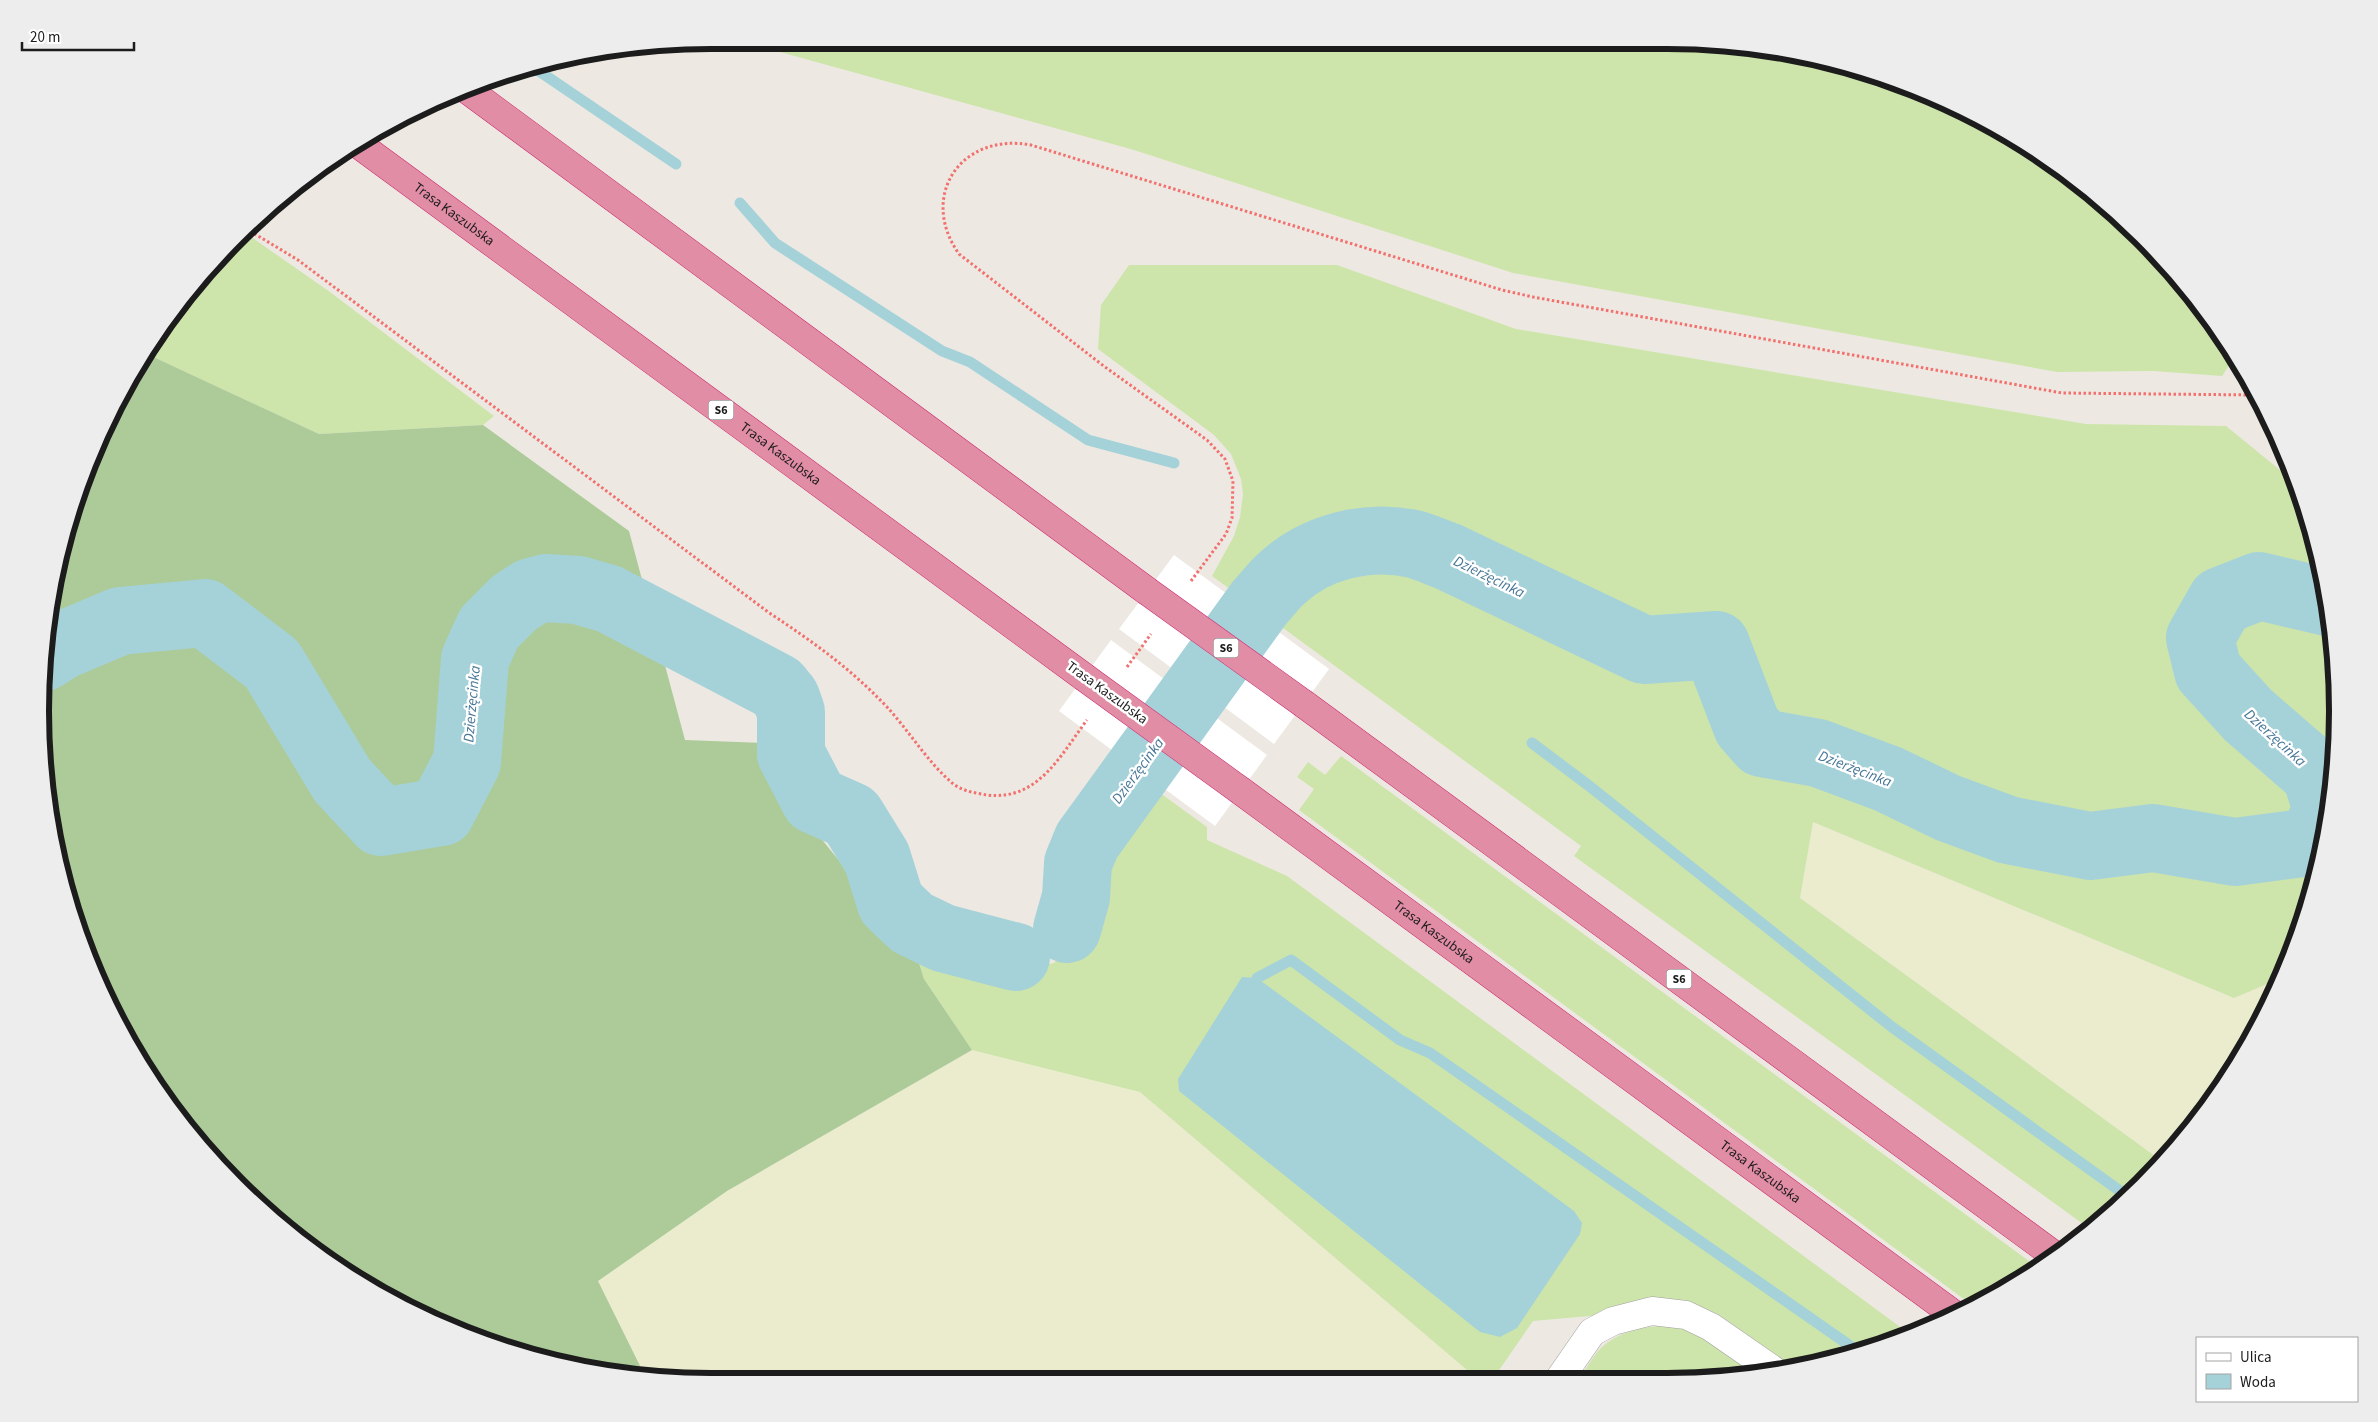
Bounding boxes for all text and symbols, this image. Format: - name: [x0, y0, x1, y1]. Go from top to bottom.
- scale bar: [22, 20, 135, 52]
- text: 20 m: [30, 27, 60, 48]
- street label: Trasa Kaszubska: [409, 178, 499, 251]
- road number: S6: [708, 400, 734, 420]
- street label: Trasa Kaszubska: [736, 418, 825, 491]
- water label: Dzierżęcinka: [1450, 551, 1528, 603]
- road number: S6: [1214, 638, 1238, 658]
- street label: Trasa Kaszubska: [1062, 657, 1152, 729]
- water label: Dzierżęcinka: [458, 665, 486, 743]
- water label: Dzierżęcinka: [2239, 704, 2311, 772]
- water label: Dzierżęcinka: [1107, 734, 1169, 808]
- water label: Dzierżęcinka: [1815, 745, 1895, 793]
- street label: Trasa Kaszubska: [1389, 896, 1478, 969]
- road number: S6: [1666, 970, 1692, 989]
- street label: Trasa Kaszubska: [1715, 1136, 1805, 1209]
- legend: [2196, 1337, 2358, 1402]
- text: Ulica: [2240, 1347, 2271, 1368]
- text: Woda: [2240, 1372, 2276, 1393]

